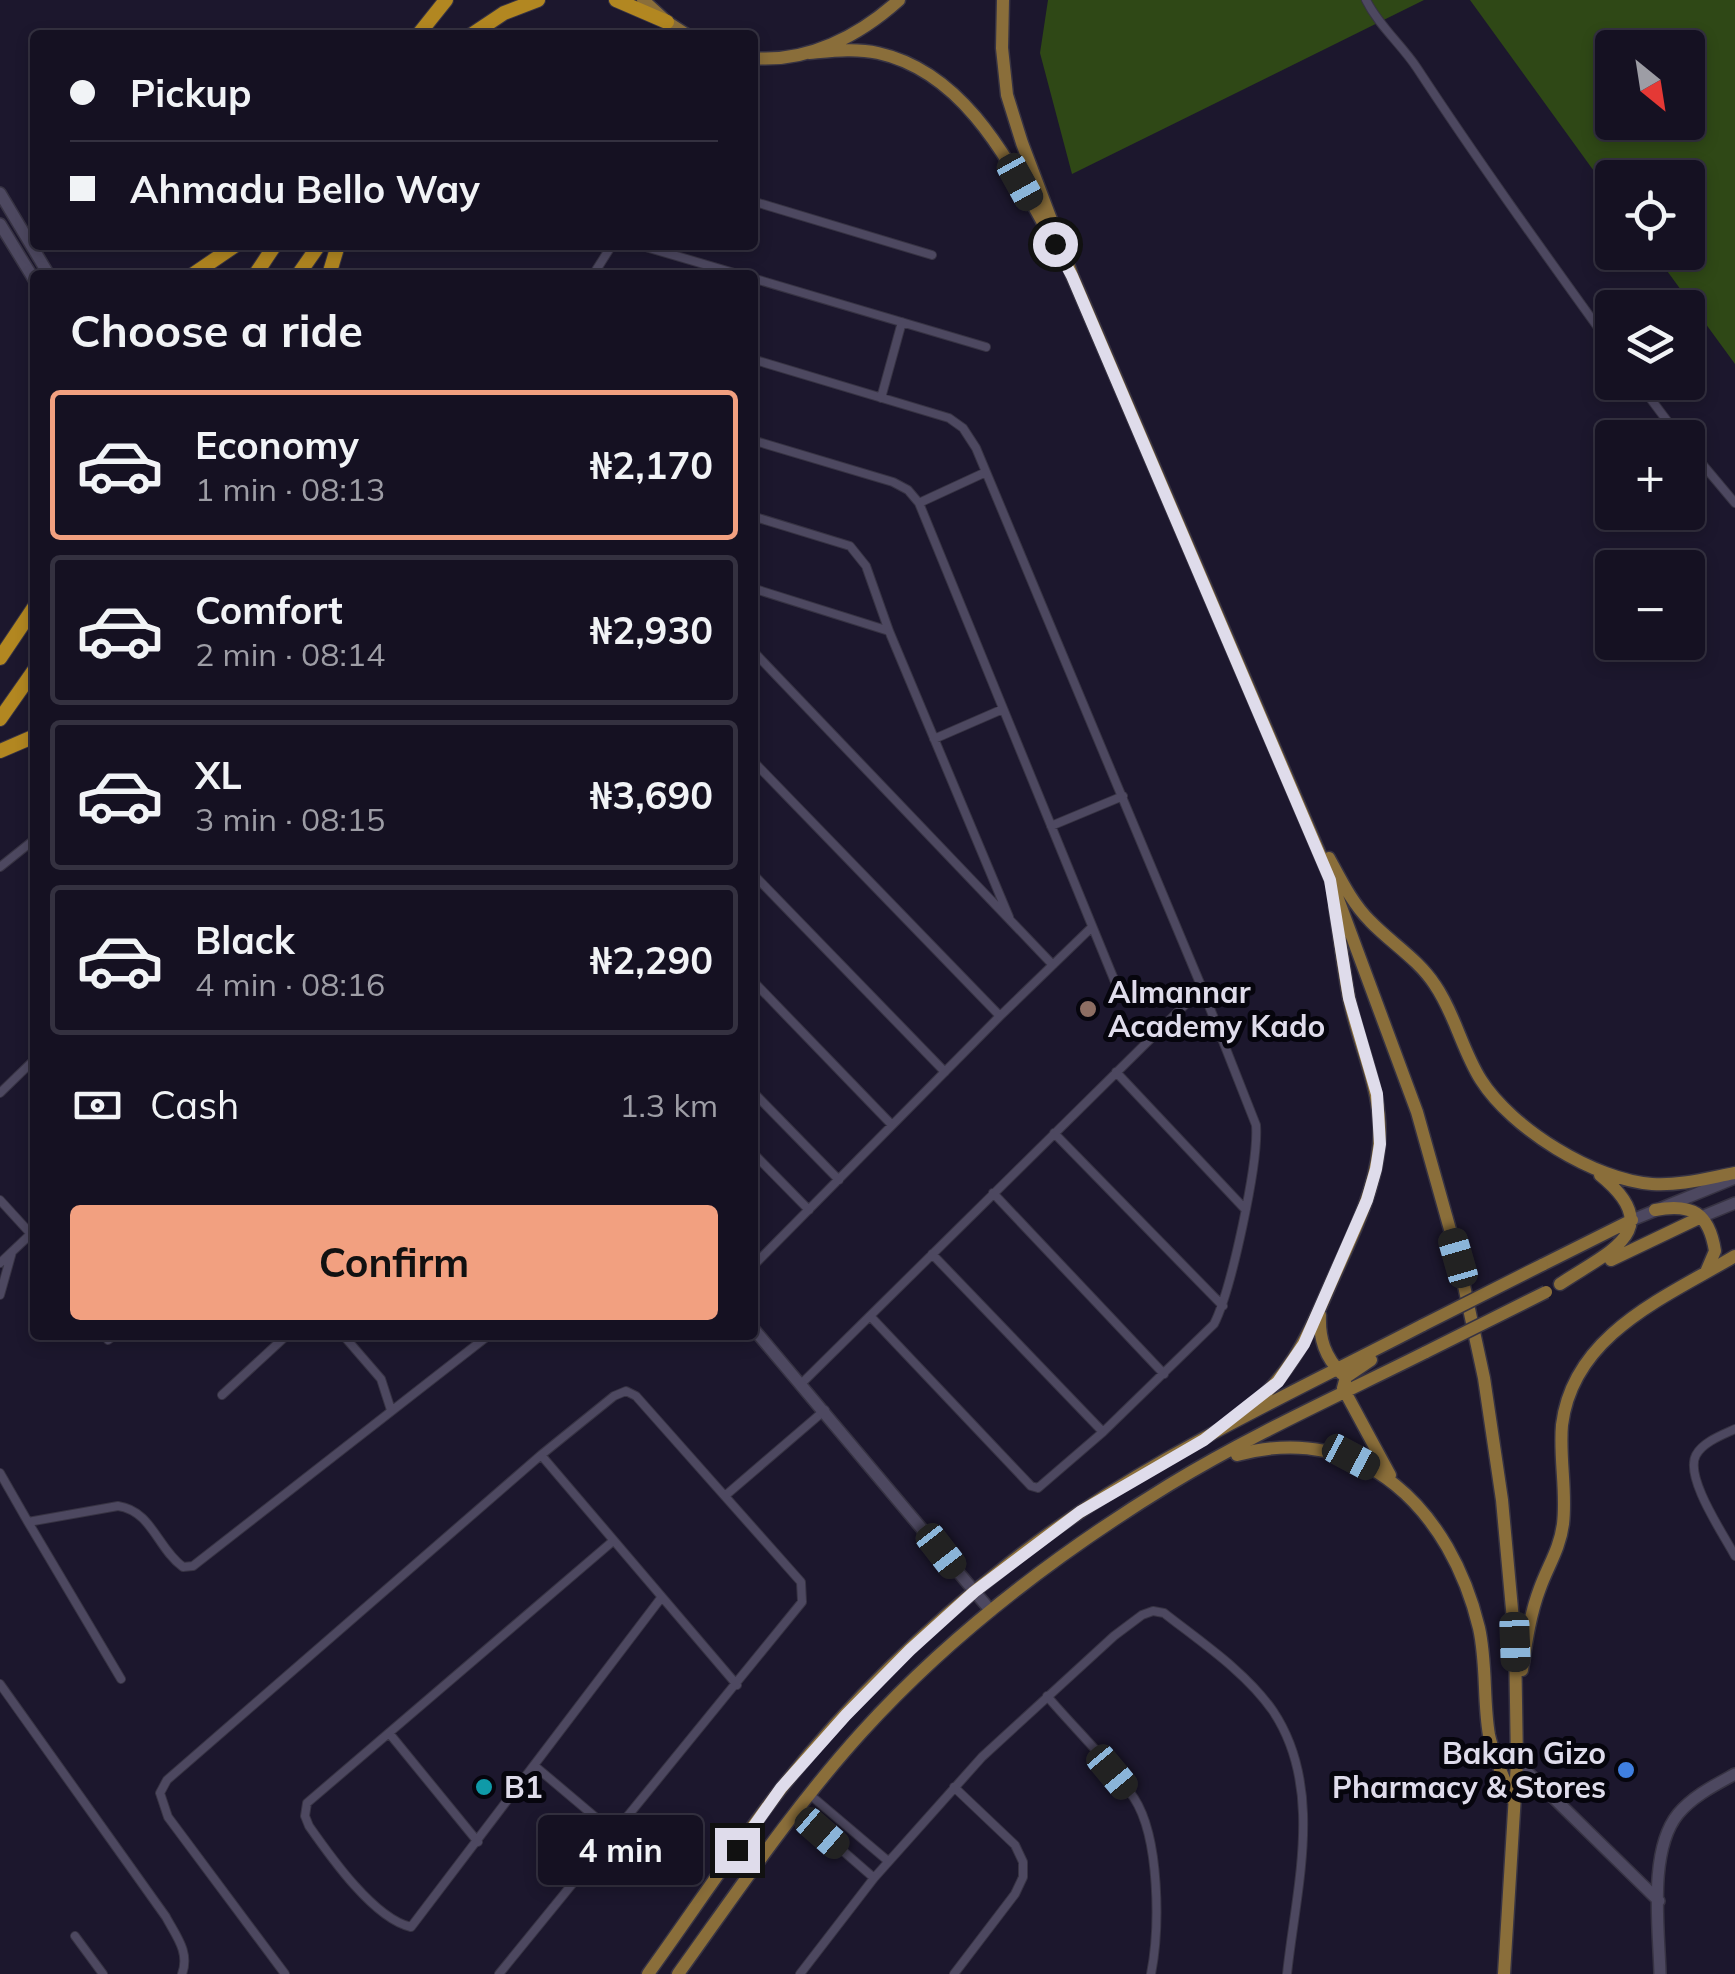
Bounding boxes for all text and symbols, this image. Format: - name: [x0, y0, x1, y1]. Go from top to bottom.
- north arrow: [1595, 30, 1705, 140]
- map controls: [1595, 30, 1705, 660]
- text: Pickup: [130, 69, 252, 117]
- car: [992, 148, 1048, 216]
- button: locate: [1595, 160, 1705, 270]
- text: Ahmadu Bello Way: [130, 165, 480, 213]
- route start: [1033, 222, 1078, 267]
- button: layers: [1595, 290, 1705, 400]
- text: Choose a ride: [70, 302, 363, 358]
- icon: car: [75, 420, 165, 510]
- button: +: [1595, 420, 1705, 530]
- text: Economy: [195, 421, 359, 469]
- text: ₦2,170: [590, 441, 713, 489]
- text: 1 min · 08:13: [195, 469, 385, 509]
- button: −: [1595, 550, 1705, 660]
- icon: car: [75, 585, 165, 675]
- text: Comfort: [195, 586, 343, 634]
- text: ₦2,930: [590, 606, 713, 654]
- text: 2 min · 08:14: [195, 634, 385, 674]
- icon: car: [75, 750, 165, 840]
- text: XL: [195, 751, 242, 799]
- text: ₦3,690: [590, 771, 713, 819]
- text: 3 min · 08:15: [195, 799, 385, 839]
- icon: car: [75, 915, 165, 1005]
- text: Black: [195, 916, 295, 964]
- text: ₦2,290: [590, 936, 713, 984]
- text: 4 min · 08:16: [195, 964, 385, 1004]
- place label: Almannar Academy Kado: [1108, 973, 1325, 1045]
- marker: Almannar Academy Kado: [1077, 998, 1099, 1020]
- icon: cash: [70, 1078, 125, 1133]
- text: Cash: [150, 1081, 239, 1129]
- text: 1.3 km: [619, 1085, 718, 1125]
- button: Confirm: [70, 1205, 718, 1320]
- car: [1435, 1225, 1481, 1291]
- car: [1317, 1430, 1385, 1484]
- car: [911, 1518, 971, 1584]
- car: [1499, 1611, 1531, 1673]
- place label: Bakan Gizo Pharmacy & Stores: [1332, 1734, 1606, 1806]
- car: [1081, 1739, 1143, 1805]
- marker: Bakan Gizo Pharmacy & Stores: [1615, 1759, 1637, 1781]
- place label: B1: [504, 1768, 543, 1806]
- marker: B1: [473, 1776, 495, 1798]
- car: [790, 1802, 854, 1864]
- callout: 4 min: [537, 1815, 702, 1885]
- route end: [715, 1828, 760, 1873]
- text: 4 min: [578, 1830, 663, 1870]

